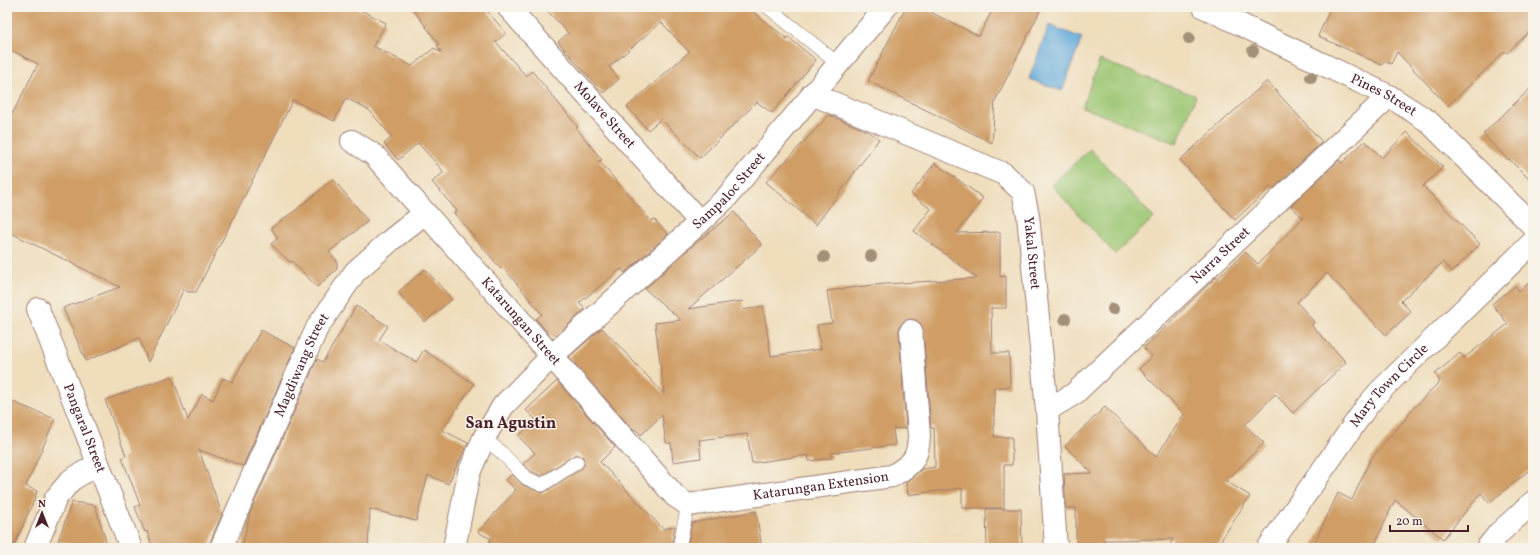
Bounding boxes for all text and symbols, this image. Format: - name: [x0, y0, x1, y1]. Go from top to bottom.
- street label: Pines Street: [1347, 69, 1420, 121]
- street label: Molave Street: [569, 77, 640, 153]
- street label: Sampaloc Street: [688, 148, 770, 234]
- street label: Yakal Street: [1019, 216, 1045, 291]
- street label: Narra Street: [1186, 222, 1255, 288]
- street label: Katarungan Street: [477, 273, 565, 370]
- street label: Magdiwang Street: [270, 309, 334, 420]
- street label: Mary Town Circle: [1345, 339, 1433, 431]
- street label: Pangaral Street: [58, 381, 110, 476]
- district label: San Agustin: [466, 413, 557, 435]
- street label: Katarungan Extension: [752, 467, 890, 505]
- north arrow: [22, 493, 62, 533]
- text: N: [38, 497, 46, 512]
- scale bar: [1390, 507, 1468, 533]
- text: 20 m: [1396, 514, 1423, 530]

